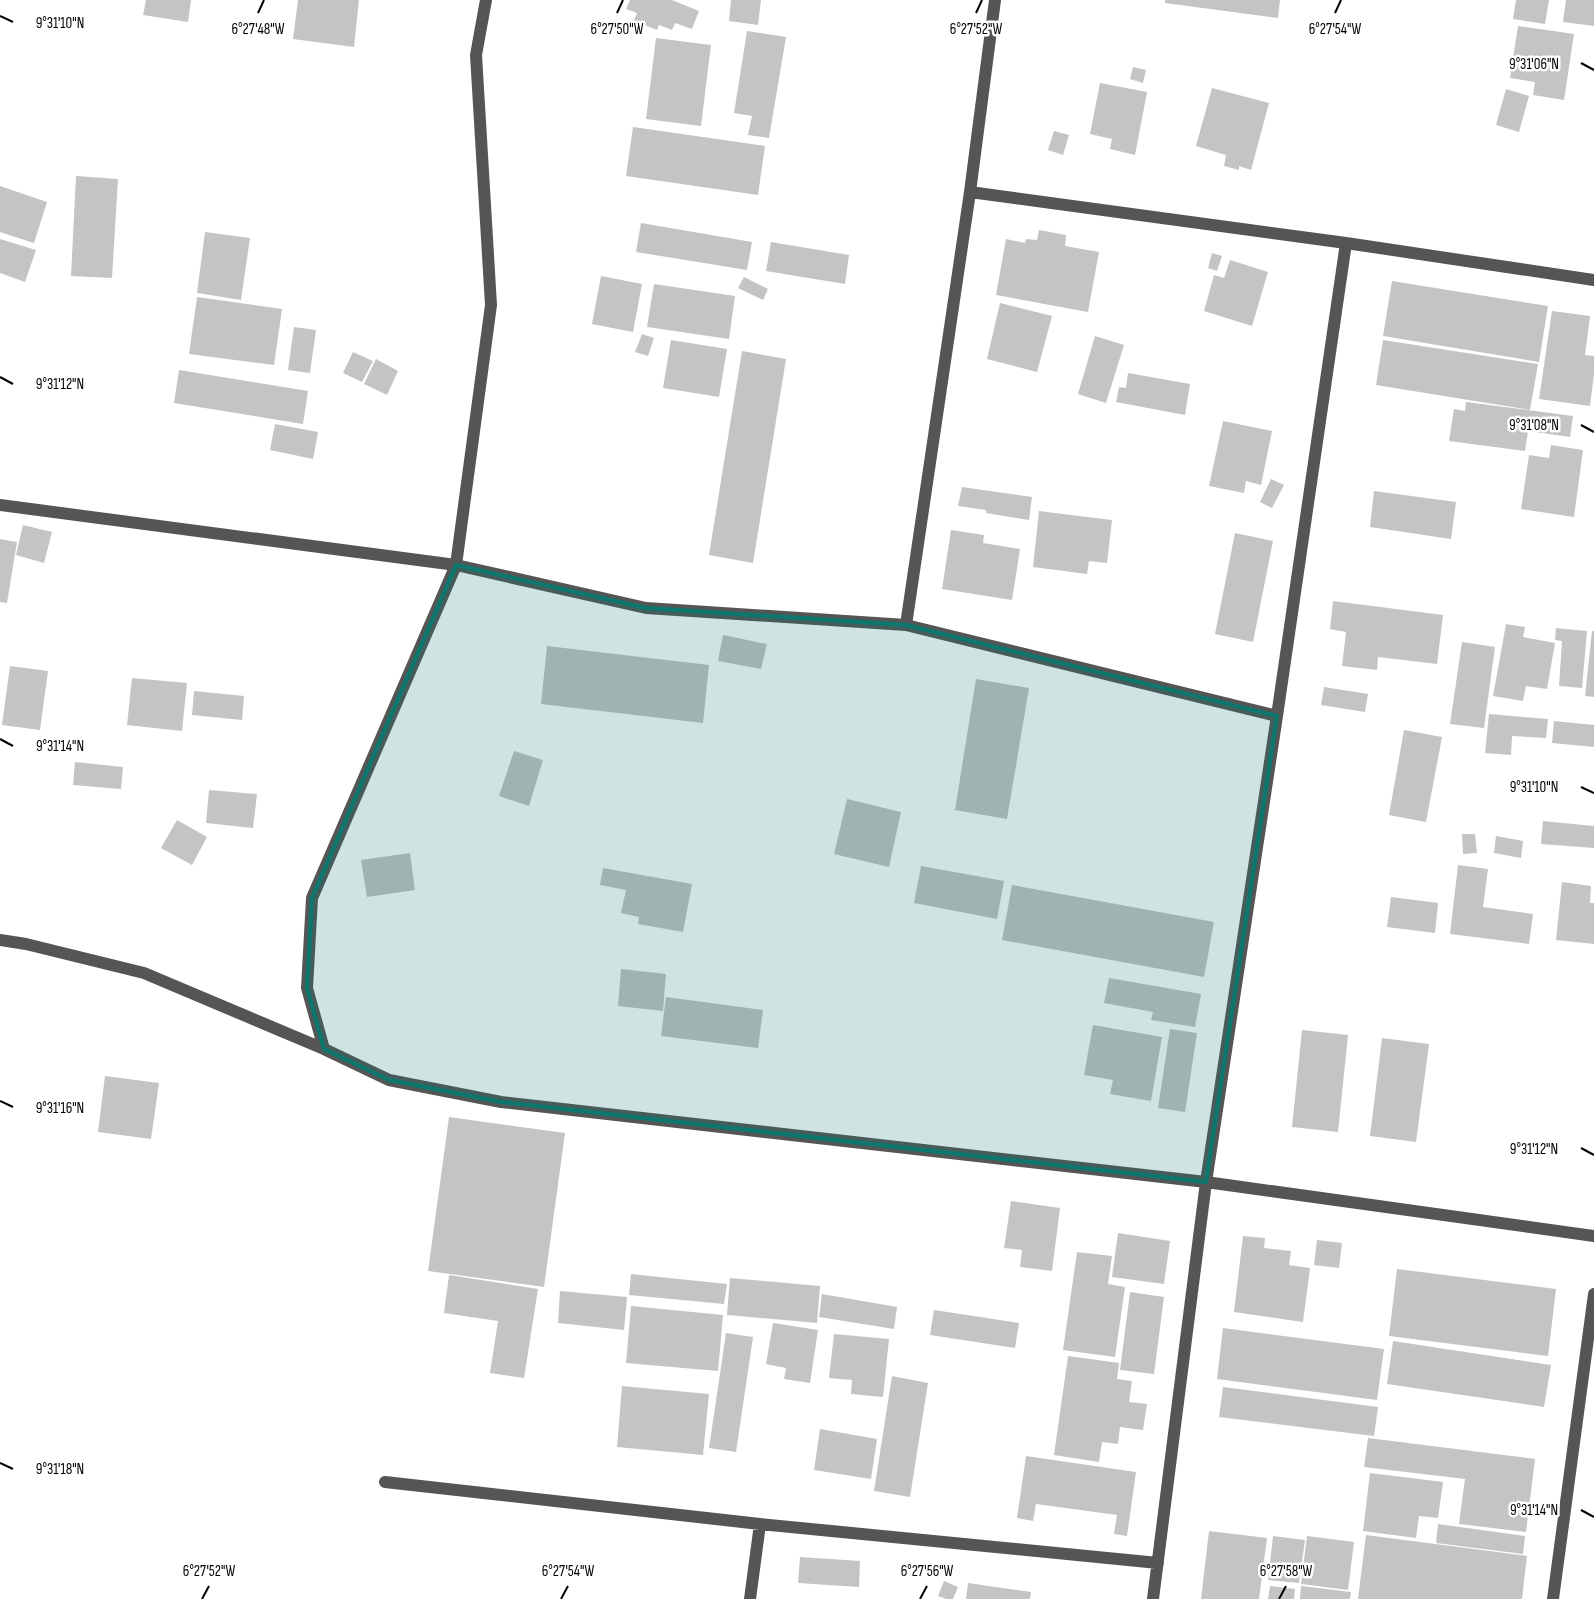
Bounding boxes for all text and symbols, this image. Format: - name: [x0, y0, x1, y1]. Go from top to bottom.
- text: 9°31'10"N: [36, 14, 84, 33]
- text: 6°27'48"W: [232, 20, 285, 39]
- text: 6°27'50"W: [591, 20, 644, 39]
- text: 6°27'52"W: [950, 20, 1002, 39]
- text: 6°27'54"W: [1309, 20, 1361, 39]
- text: 9°31'06"N: [1509, 55, 1559, 74]
- text: 9°31'12"N: [36, 375, 84, 394]
- text: 9°31'08"N: [1509, 416, 1559, 435]
- text: 9°31'14"N: [36, 737, 84, 756]
- text: 9°31'10"N: [1510, 778, 1558, 797]
- text: 9°31'16"N: [36, 1099, 84, 1118]
- text: 9°31'12"N: [1510, 1140, 1558, 1159]
- text: 9°31'18"N: [36, 1460, 84, 1479]
- text: 9°31'14"N: [1510, 1501, 1558, 1520]
- text: 6°27'52"W: [183, 1562, 235, 1581]
- text: 6°27'54"W: [542, 1562, 594, 1581]
- text: 6°27'56"W: [901, 1562, 954, 1581]
- text: 6°27'58"W: [1260, 1562, 1313, 1581]

